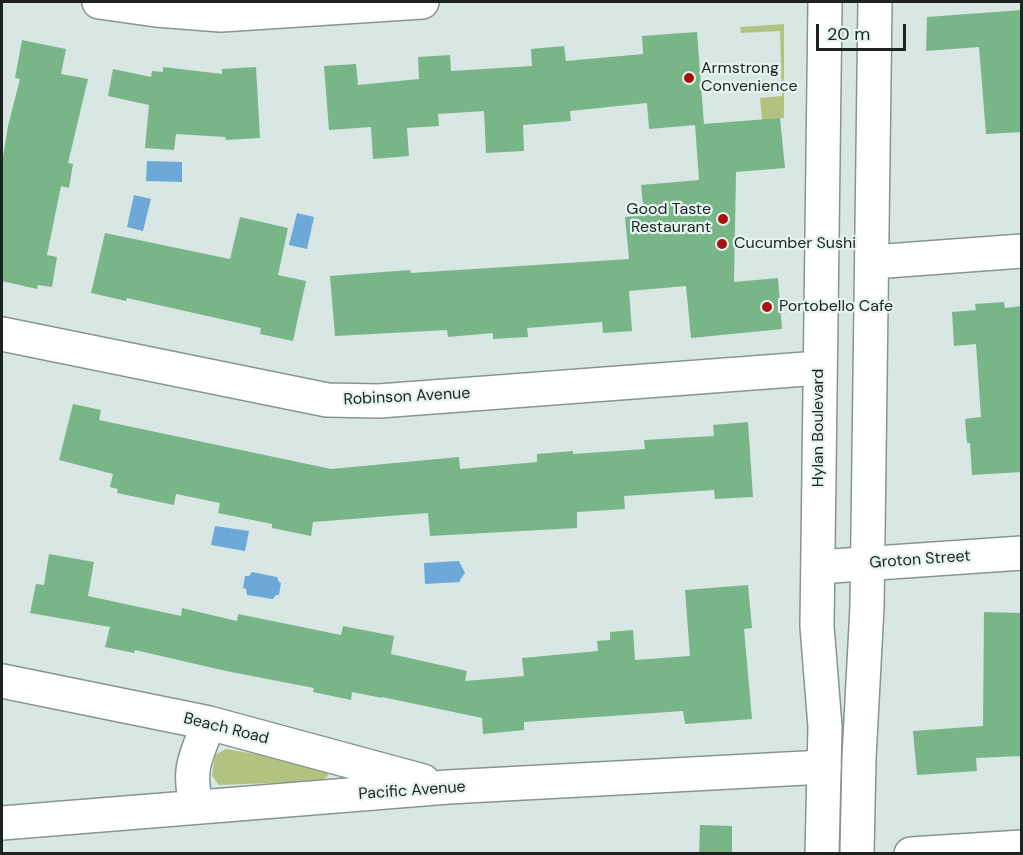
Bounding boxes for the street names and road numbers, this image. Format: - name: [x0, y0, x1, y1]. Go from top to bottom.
- street label: Hylan Boulevard: [809, 369, 829, 487]
- street label: Robinson Avenue: [343, 384, 471, 410]
- street label: Groton Street: [869, 547, 971, 573]
- street label: Beach Road: [181, 709, 271, 749]
- street label: Pacific Avenue: [358, 778, 466, 804]

